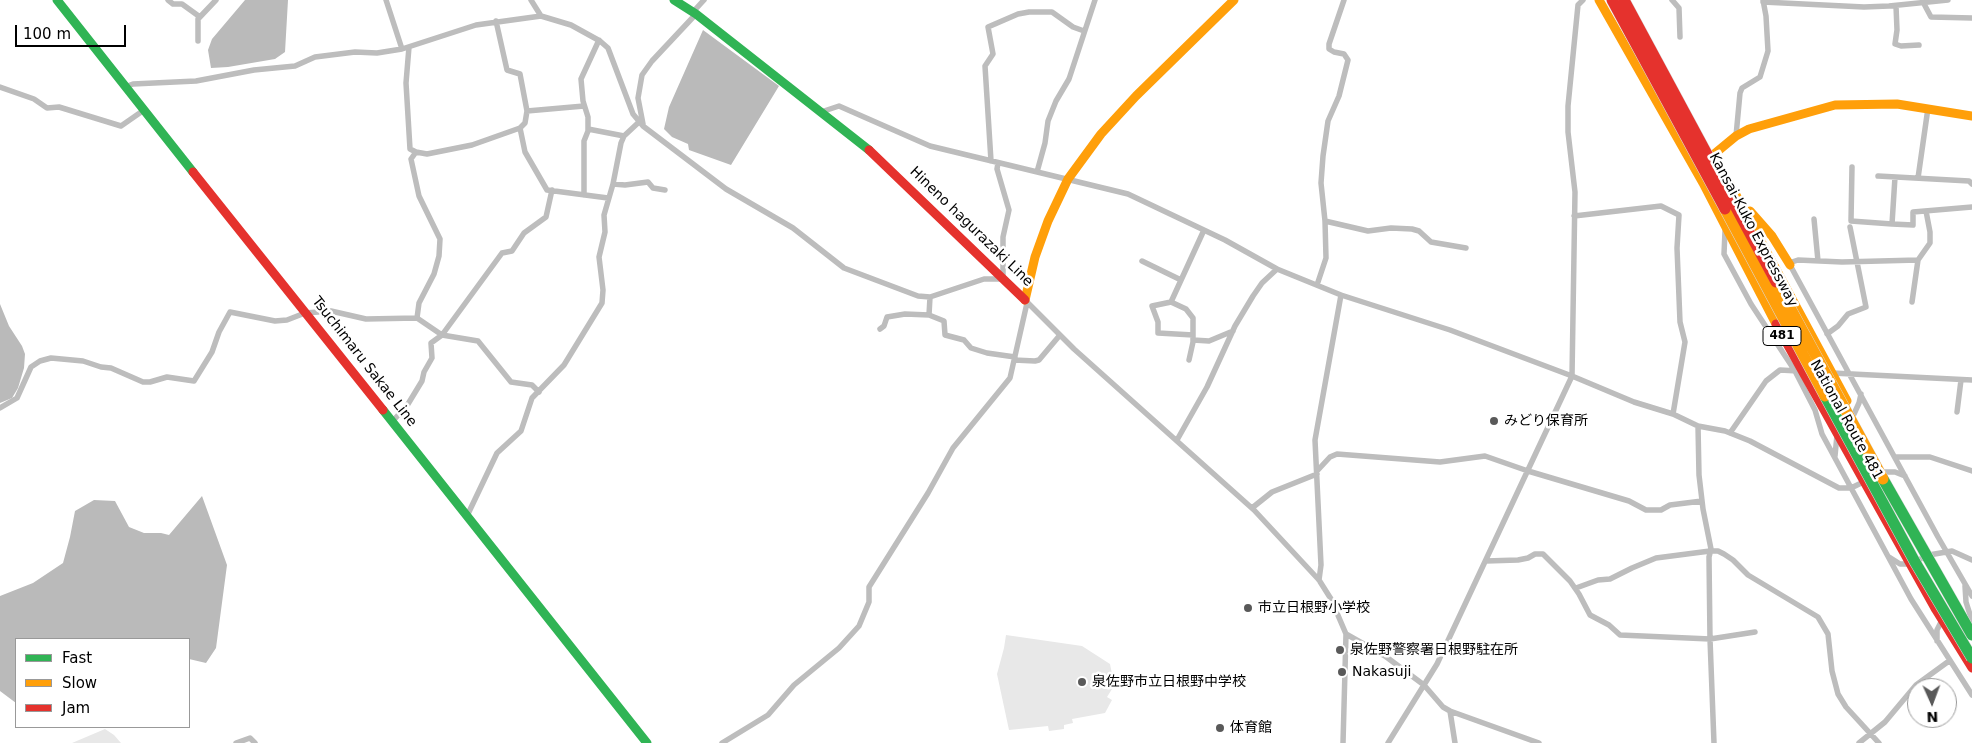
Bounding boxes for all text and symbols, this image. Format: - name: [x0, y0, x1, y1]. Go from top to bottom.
- scale bar: [18, 15, 129, 47]
- text: 100 m: [23, 25, 71, 43]
- street label: Kansai-Kuko Expressway: [1705, 150, 1801, 310]
- street label: Hineno hagurazaki Line: [906, 164, 1036, 290]
- street label: Tsuchimaru Sakae Line: [308, 294, 420, 430]
- road number: 481: [1763, 326, 1801, 346]
- street label: National Route 481: [1806, 357, 1886, 483]
- place label: みどり保育所: [1504, 413, 1588, 429]
- marker: みどり保育所: [1488, 415, 1500, 427]
- place label: 市立日根野小学校: [1258, 600, 1370, 616]
- marker: 市立日根野小学校: [1242, 602, 1254, 614]
- legend: [15, 638, 190, 728]
- place label: 泉佐野警察署日根野駐在所: [1350, 642, 1518, 658]
- marker: 泉佐野警察署日根野駐在所: [1334, 644, 1346, 656]
- text: Fast: [62, 649, 92, 667]
- place label: Nakasuji: [1352, 664, 1411, 680]
- marker: Nakasuji: [1336, 666, 1348, 678]
- text: Slow: [62, 674, 97, 692]
- place label: 泉佐野市立日根野中学校: [1092, 674, 1246, 690]
- marker: 泉佐野市立日根野中学校: [1076, 676, 1088, 688]
- north arrow: [1907, 678, 1957, 728]
- text: Jam: [62, 699, 90, 717]
- text: N: [1926, 709, 1939, 725]
- place label: 体育館: [1230, 720, 1272, 736]
- marker: 体育館: [1214, 722, 1226, 734]

